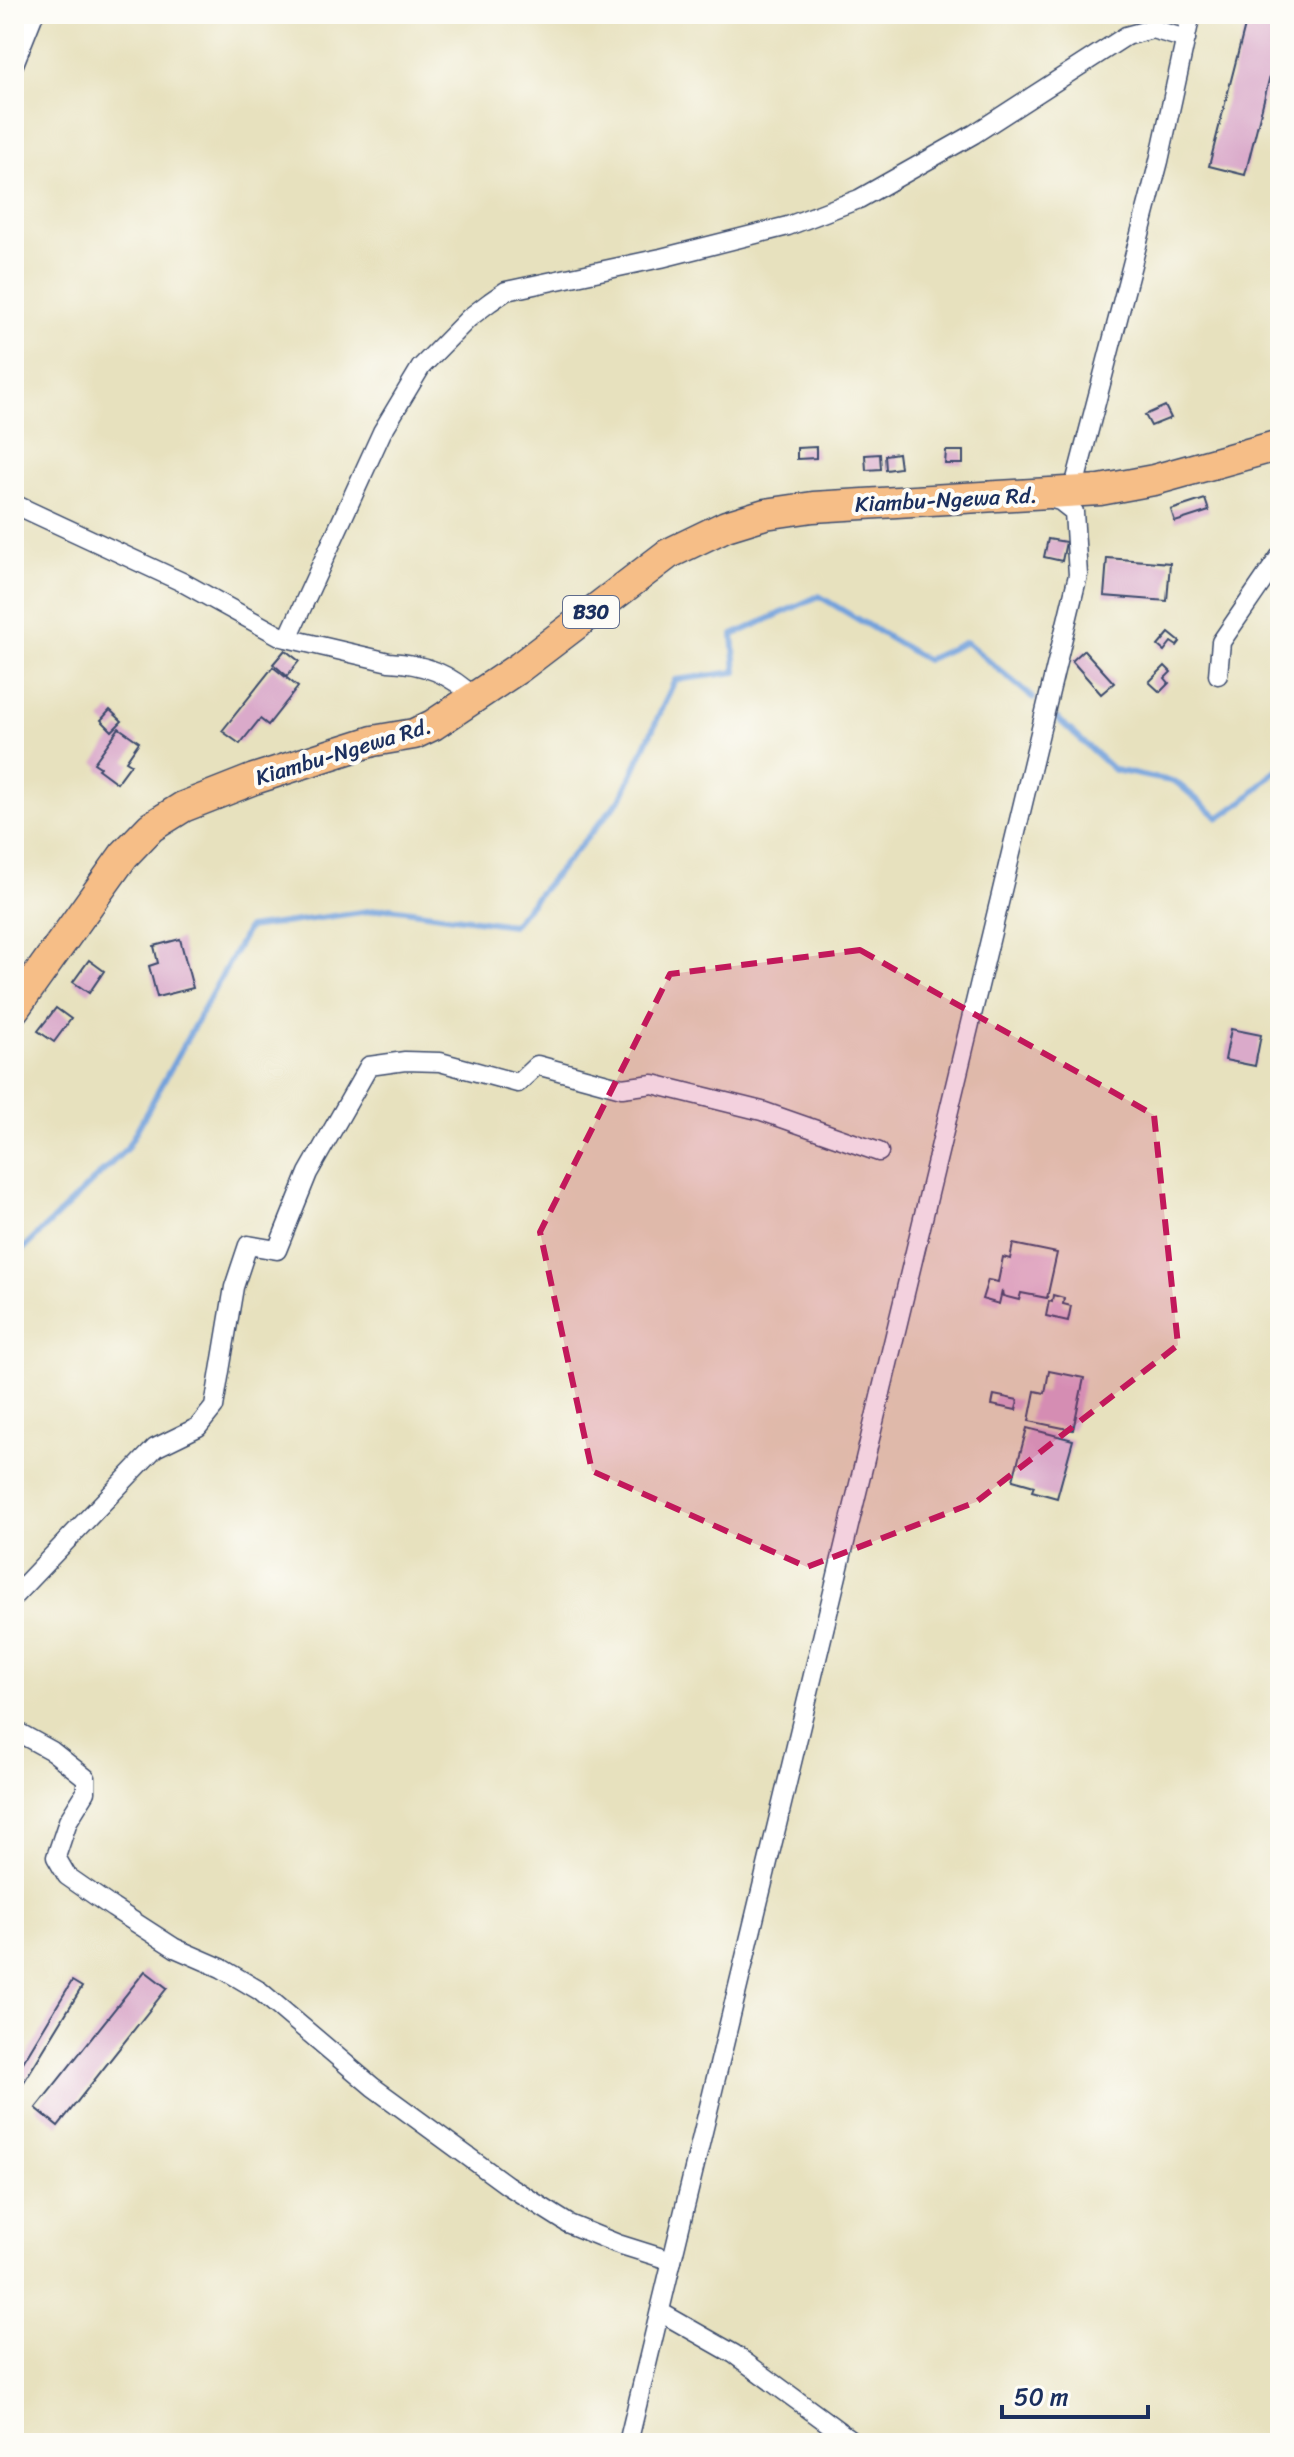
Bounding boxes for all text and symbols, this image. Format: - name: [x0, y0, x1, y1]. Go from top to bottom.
- street label: Kiambu-Ngewa Rd.: [854, 475, 1038, 524]
- road number: B30: [563, 596, 619, 628]
- street label: Kiambu-Ngewa Rd.: [250, 706, 436, 797]
- scale bar: [1002, 2369, 1148, 2419]
- text: 50 m: [1014, 2376, 1069, 2418]

